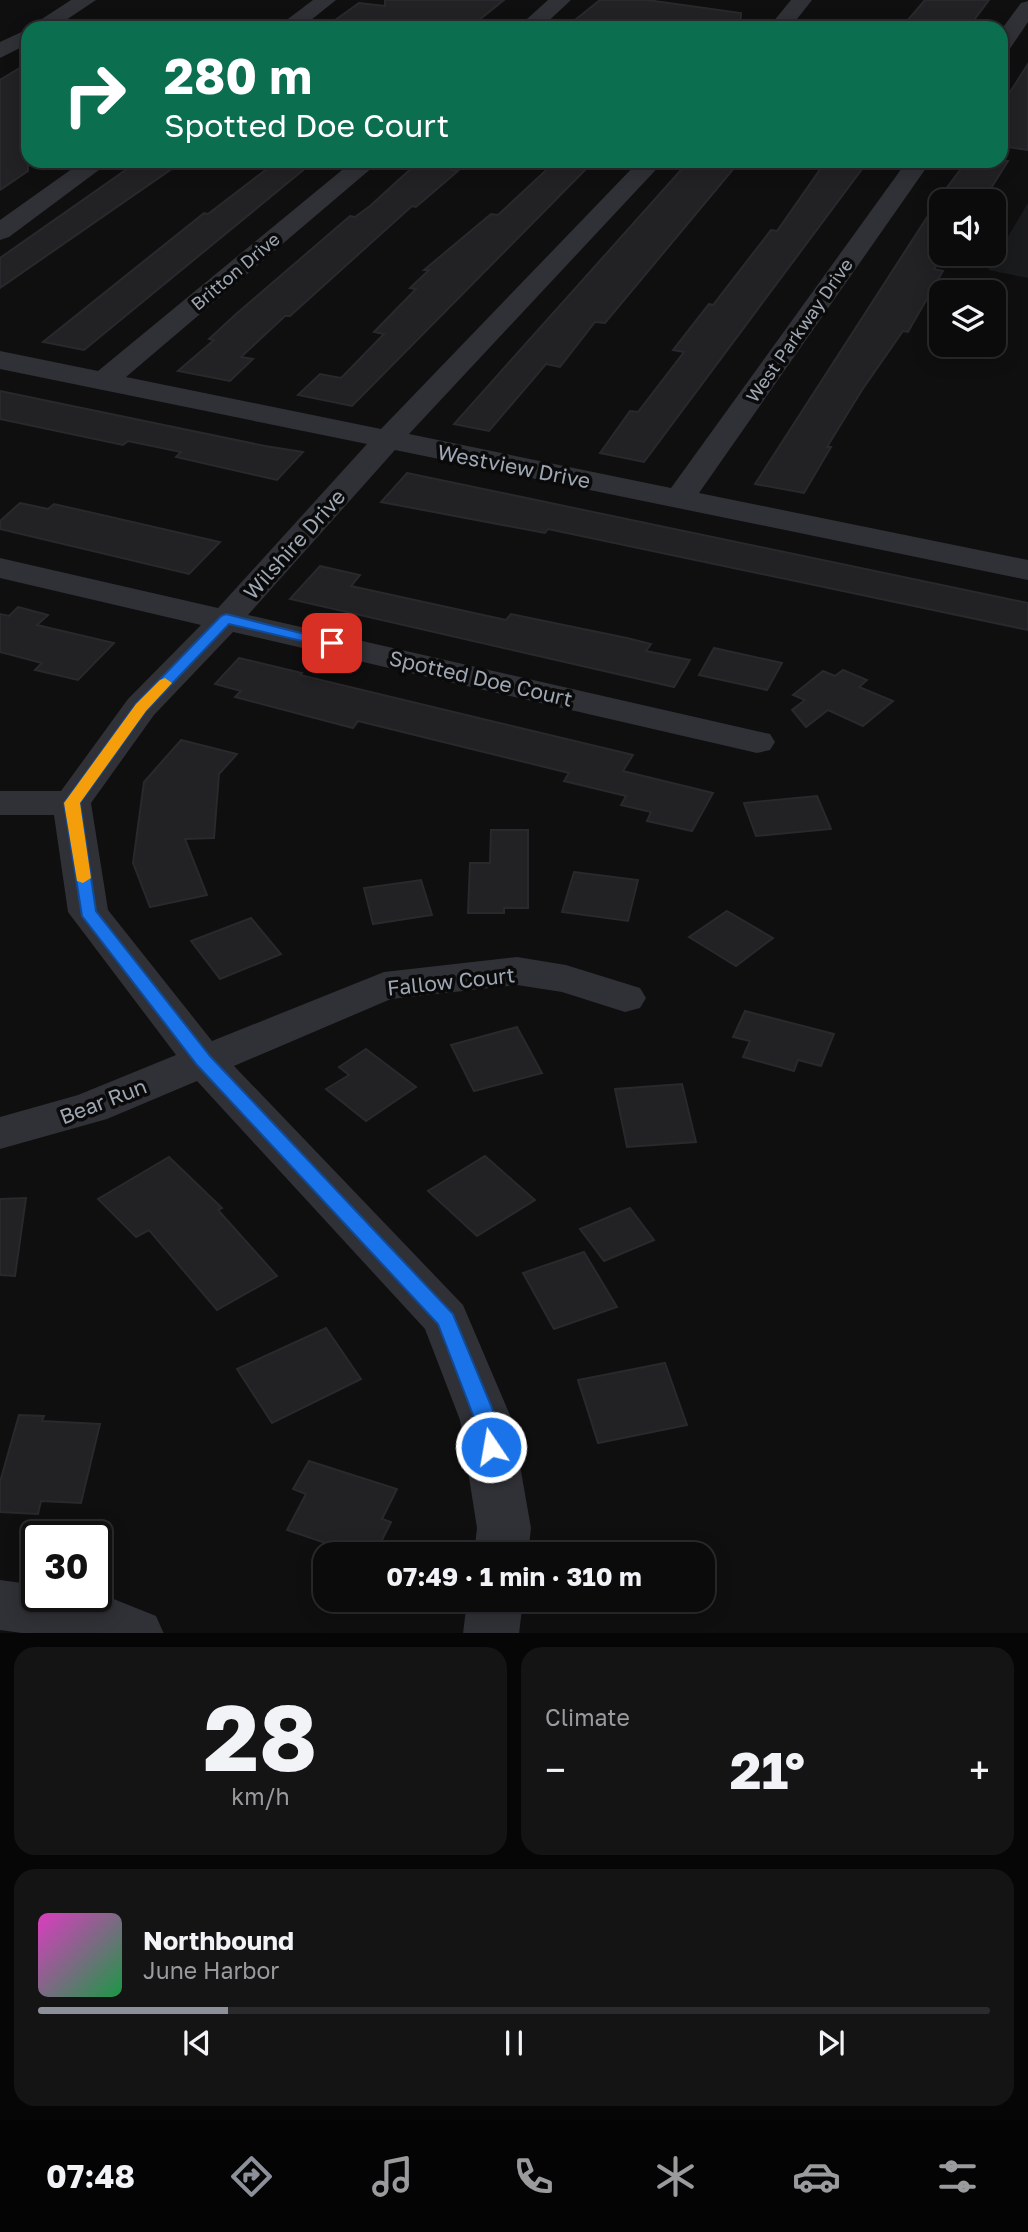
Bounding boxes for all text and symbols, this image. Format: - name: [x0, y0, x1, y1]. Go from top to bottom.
- text: 280 m: [164, 46, 312, 105]
- icon: right: [49, 49, 140, 140]
- text: Spotted Doe Court: [164, 106, 449, 144]
- map controls: [929, 189, 1006, 357]
- button: sound: [929, 189, 1006, 266]
- street label: Britton Drive: [186, 228, 284, 314]
- street label: West Parkway Drive: [741, 254, 857, 406]
- button: layers: [929, 280, 1006, 357]
- street label: Westview Drive: [435, 438, 593, 494]
- street label: Wilshire Drive: [238, 483, 350, 605]
- pin: [302, 613, 362, 673]
- icon: arrive: [313, 624, 351, 662]
- street label: Spotted Doe Court: [387, 644, 575, 712]
- street label: Fallow Court: [386, 961, 516, 1001]
- street label: Bear Run: [56, 1073, 150, 1129]
- position arrow: [454, 1410, 528, 1484]
- speed limit sign: 30: [21, 1521, 112, 1612]
- text: 07:49 · 1 min · 310 m: [386, 1561, 642, 1592]
- text: 28: [204, 1682, 317, 1791]
- text: Climate: [545, 1703, 630, 1731]
- text: 21°: [730, 1738, 805, 1800]
- text: −: [545, 1747, 566, 1792]
- text: +: [969, 1747, 990, 1792]
- text: km/h: [231, 1782, 290, 1810]
- text: Northbound: [143, 1925, 294, 1956]
- text: June Harbor: [143, 1956, 279, 1984]
- icon: previous: [178, 2024, 216, 2062]
- icon: pause: [495, 2024, 533, 2062]
- icon: next: [812, 2024, 850, 2062]
- icon: directions: [227, 2152, 276, 2201]
- icon: music: [368, 2152, 417, 2201]
- icon: phone: [509, 2152, 558, 2201]
- icon: climate: [651, 2152, 700, 2201]
- icon: car: [792, 2152, 841, 2201]
- icon: filters: [933, 2152, 982, 2201]
- text: 07:48: [46, 2157, 135, 2195]

